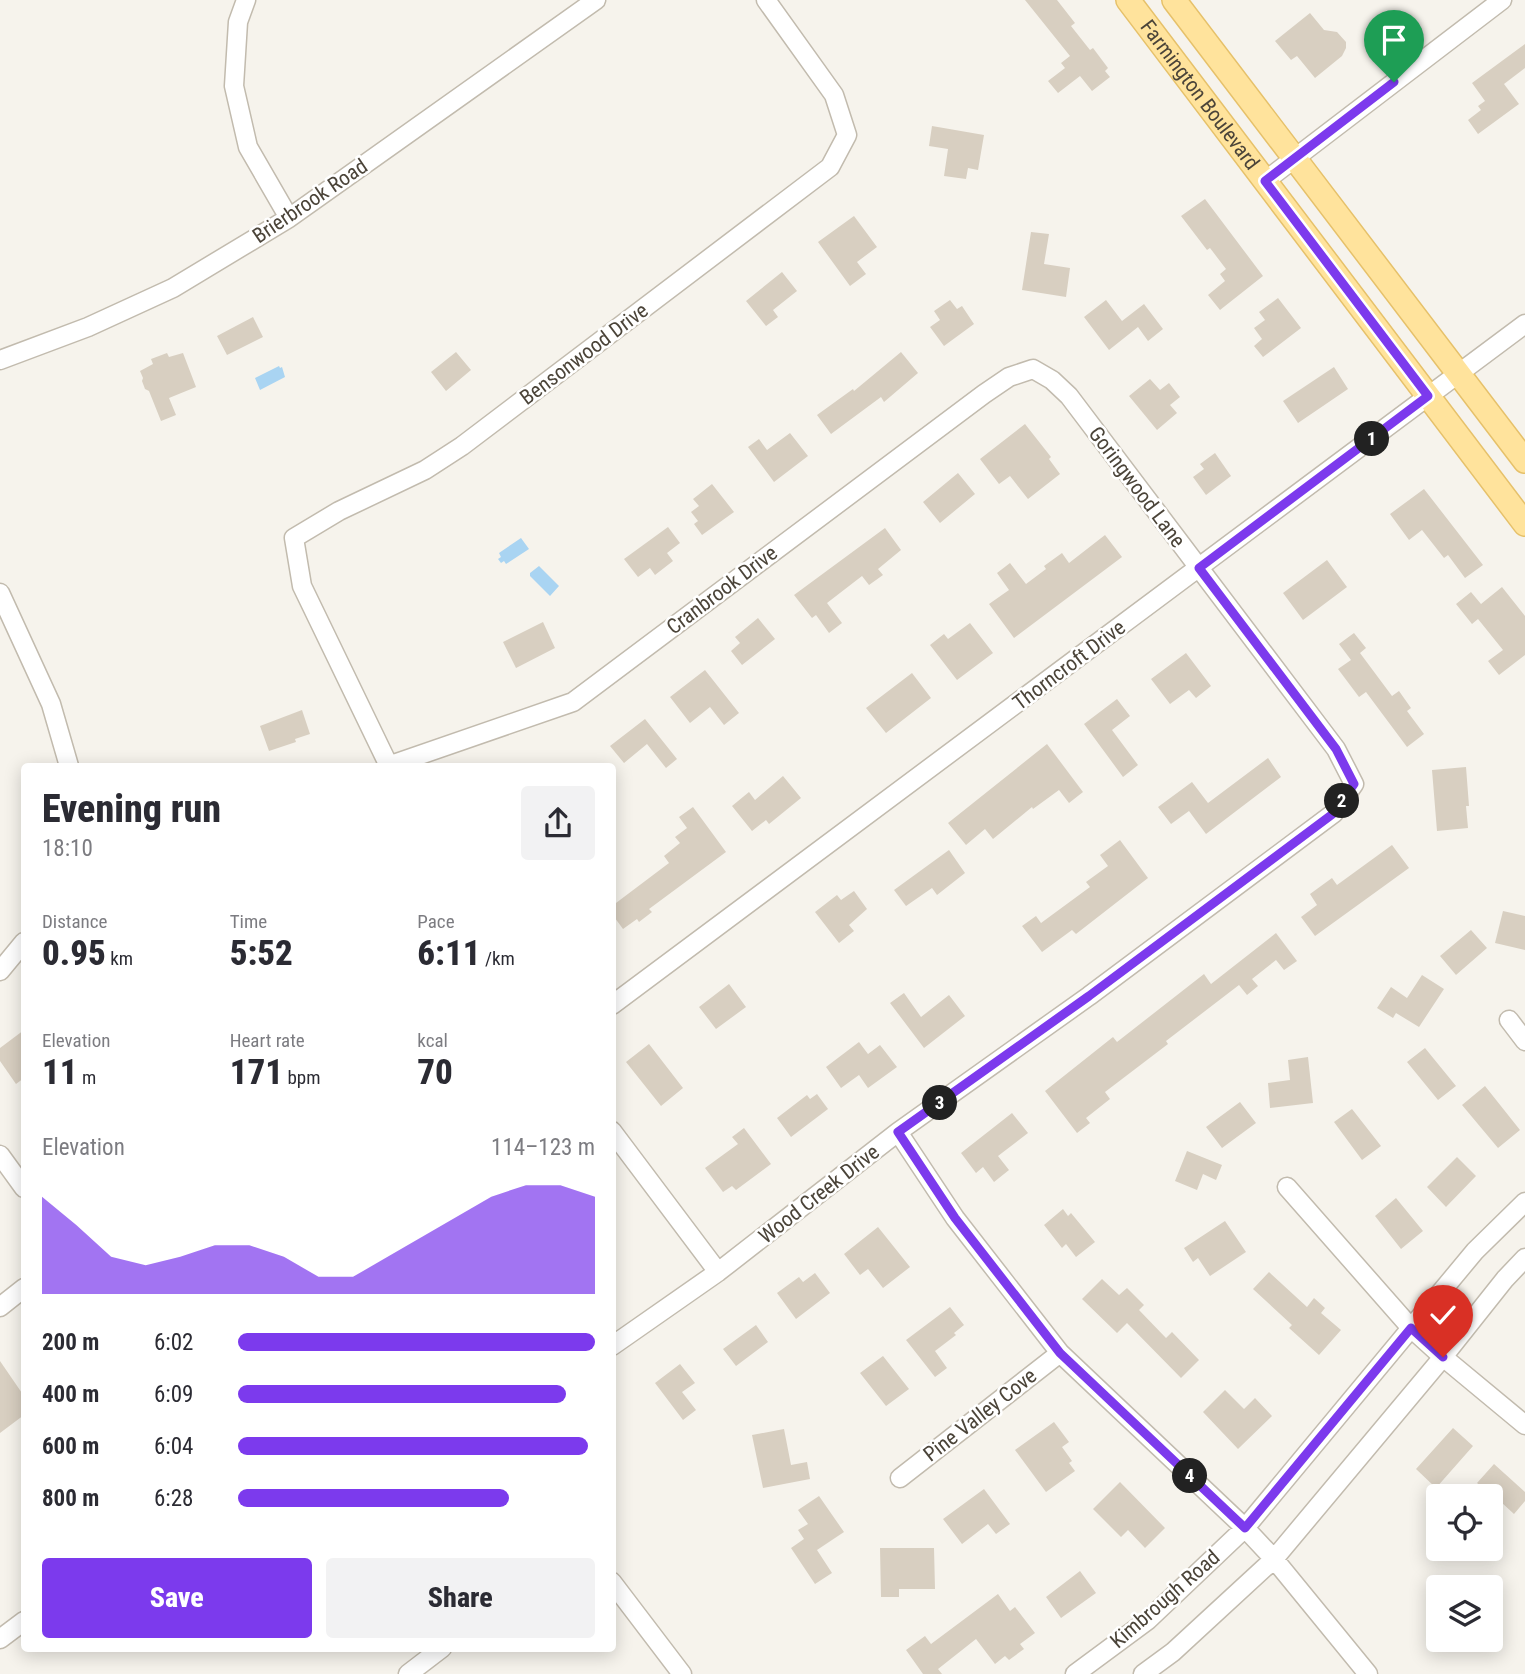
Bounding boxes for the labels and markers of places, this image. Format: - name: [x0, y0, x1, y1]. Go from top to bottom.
- pin: [1364, 10, 1424, 82]
- pin: 1: [1354, 422, 1390, 457]
- pin: 2: [1324, 784, 1360, 818]
- pin: 3: [922, 1086, 958, 1120]
- pin: [1413, 1285, 1473, 1357]
- pin: 4: [1172, 1458, 1208, 1494]

